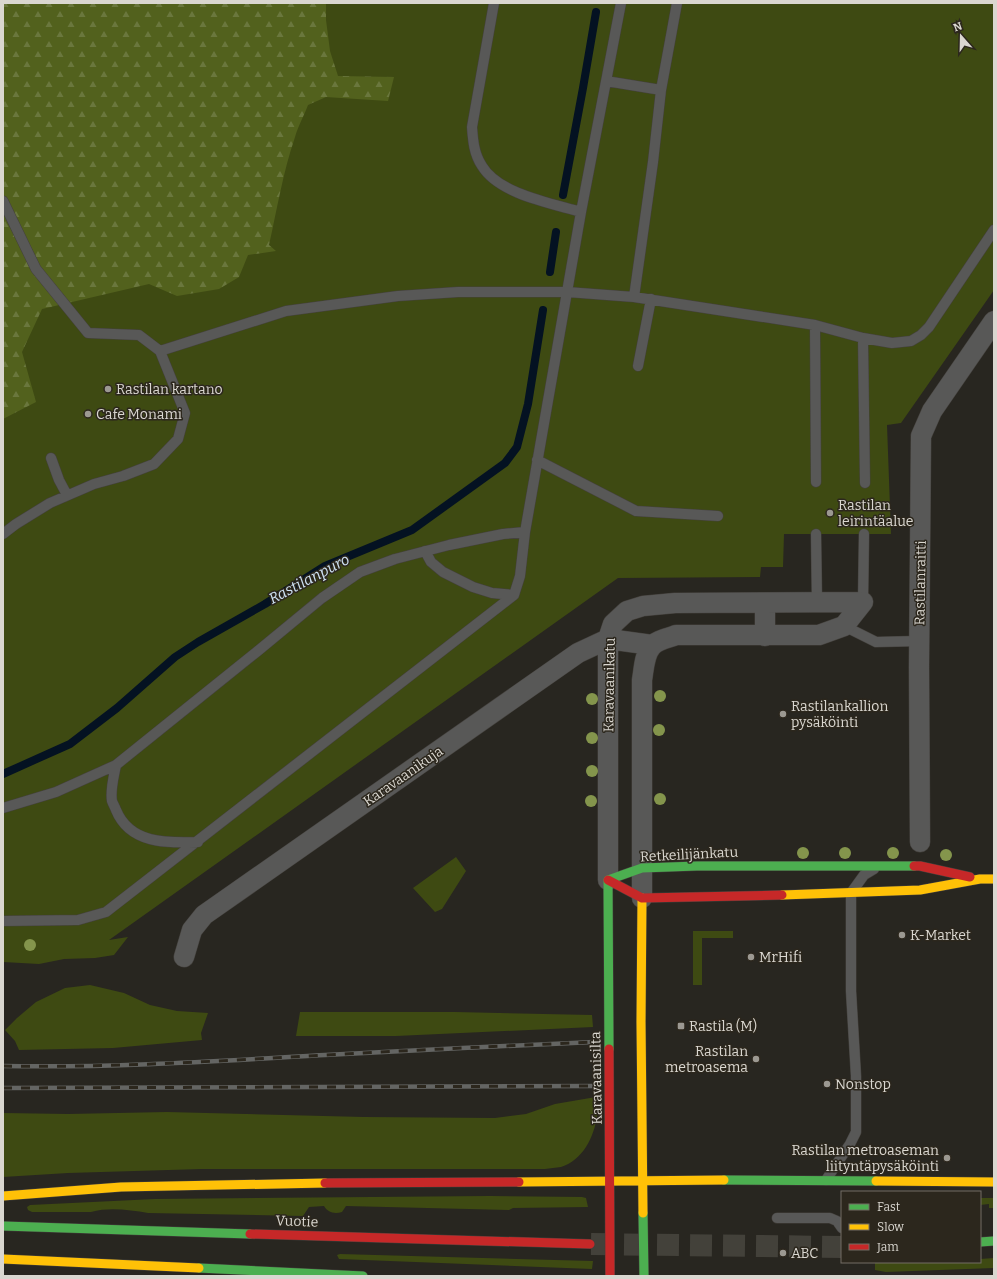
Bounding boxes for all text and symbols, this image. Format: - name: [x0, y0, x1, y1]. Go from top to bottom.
- north arrow: [941, 16, 981, 56]
- text: N: [952, 19, 964, 35]
- place label: Rastilan kartano: [116, 381, 223, 398]
- marker: Rastilan kartano: [103, 384, 113, 394]
- place label: Cafe Monami: [96, 406, 182, 423]
- marker: Cafe Monami: [83, 409, 93, 419]
- place label: Rastilan leirintäalue: [838, 497, 914, 530]
- marker: Rastilan leirintäalue: [825, 508, 835, 518]
- street label: Rastilanraitti: [911, 540, 930, 626]
- water label: Rastilanpuro: [266, 550, 352, 608]
- street label: Karavaanikatu: [600, 637, 619, 732]
- place label: Rastilankallion pysäköinti: [791, 698, 888, 731]
- marker: Rastilankallion pysäköinti: [778, 709, 788, 719]
- street label: Karavaanikuja: [360, 742, 447, 810]
- street label: Retkeilijänkatu: [639, 843, 739, 866]
- place label: K-Market: [910, 927, 971, 944]
- marker: K-Market: [897, 930, 907, 940]
- place label: MrHifi: [759, 949, 802, 966]
- marker: MrHifi: [746, 952, 756, 962]
- place label: Rastila (M): [689, 1018, 757, 1035]
- marker: Rastila (M): [676, 1021, 686, 1031]
- street label: Karavaanisilta: [587, 1031, 606, 1125]
- place label: Rastilan metroasema: [665, 1043, 748, 1076]
- marker: Rastilan metroasema: [751, 1054, 761, 1064]
- place label: Nonstop: [835, 1076, 891, 1093]
- marker: Nonstop: [822, 1079, 832, 1089]
- place label: Rastilan metroaseman liityntäpysäköinti: [791, 1142, 939, 1175]
- marker: Rastilan metroaseman liityntäpysäköinti: [942, 1153, 952, 1163]
- legend: [841, 1191, 981, 1263]
- text: Fast: [877, 1200, 901, 1214]
- street label: Vuotie: [275, 1212, 319, 1231]
- text: Slow: [877, 1220, 904, 1234]
- text: Jam: [876, 1240, 899, 1254]
- place label: ABC: [791, 1245, 818, 1262]
- marker: ABC: [778, 1248, 788, 1258]

